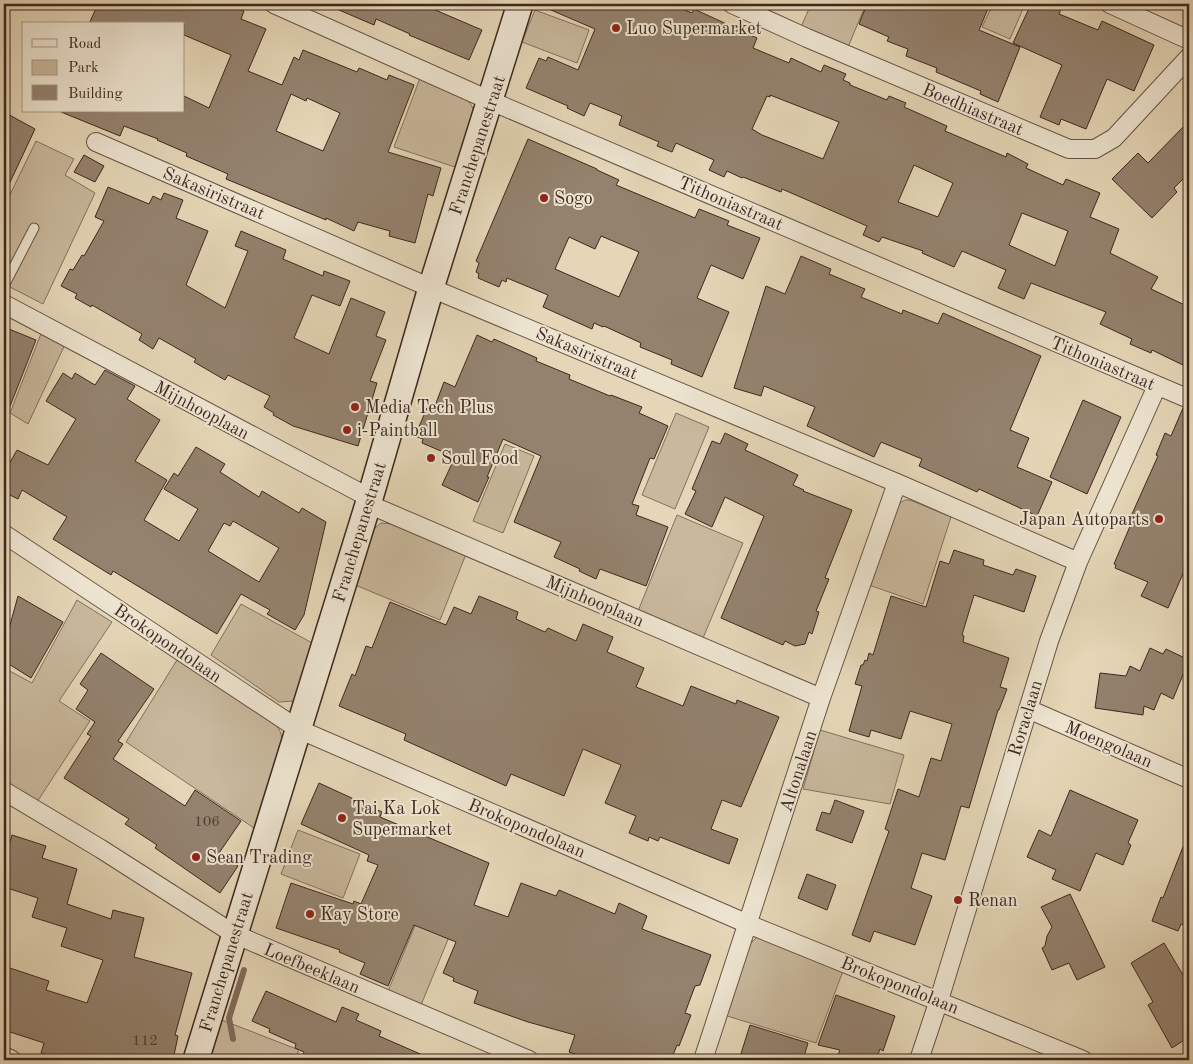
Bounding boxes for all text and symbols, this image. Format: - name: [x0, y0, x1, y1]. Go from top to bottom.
- place label: Luo Supermarket: [626, 20, 762, 38]
- legend: [22, 22, 185, 112]
- marker: Luo Supermarket: [610, 22, 622, 34]
- text: Road: [68, 37, 102, 52]
- text: Park: [68, 61, 99, 76]
- street label: Franchepanestraat: [447, 73, 509, 217]
- street label: Boedhiastraat: [919, 81, 1026, 139]
- text: Building: [68, 87, 123, 102]
- street label: Sakasiristraat: [160, 164, 267, 223]
- street label: Tithoniastraat: [676, 174, 786, 234]
- place label: Sogo: [554, 190, 593, 208]
- marker: Sogo: [538, 192, 550, 204]
- street label: Sakasiristraat: [533, 324, 640, 383]
- street label: Tithoniastraat: [1048, 334, 1158, 394]
- street label: Mijnhooplaan: [151, 378, 252, 444]
- place label: Media Tech Plus: [365, 399, 494, 417]
- marker: Media Tech Plus: [349, 401, 361, 413]
- place label: i-Paintball: [357, 422, 438, 440]
- marker: i-Paintball: [341, 424, 353, 436]
- place label: Soul Food: [441, 450, 519, 468]
- marker: Soul Food: [425, 452, 437, 464]
- street label: Franchepanestraat: [330, 460, 390, 605]
- place label: Japan Autoparts: [1019, 511, 1149, 529]
- marker: Japan Autoparts: [1153, 513, 1165, 525]
- street label: Mijnhooplaan: [543, 573, 647, 631]
- street label: Brokopondolaan: [110, 601, 225, 687]
- street label: Roraclaan: [1006, 678, 1046, 758]
- street label: Moengolaan: [1062, 718, 1155, 771]
- street label: Altonalaan: [777, 728, 821, 814]
- street label: Brokopondolaan: [465, 796, 588, 862]
- place label: Tai Ka Lok Supermarket: [352, 800, 452, 839]
- marker: Tai Ka Lok Supermarket: [336, 812, 348, 824]
- house number: 106: [194, 815, 220, 830]
- place label: Sean Trading: [206, 849, 312, 867]
- marker: Sean Trading: [190, 851, 202, 863]
- street label: Franchepanestraat: [197, 890, 257, 1035]
- place label: Renan: [968, 892, 1018, 910]
- marker: Renan: [952, 894, 964, 906]
- place label: Kay Store: [320, 906, 399, 924]
- marker: Kay Store: [304, 908, 316, 920]
- street label: Loefbeeklaan: [261, 941, 363, 997]
- street label: Brokopondolaan: [838, 954, 962, 1018]
- house number: 112: [132, 1034, 158, 1049]

